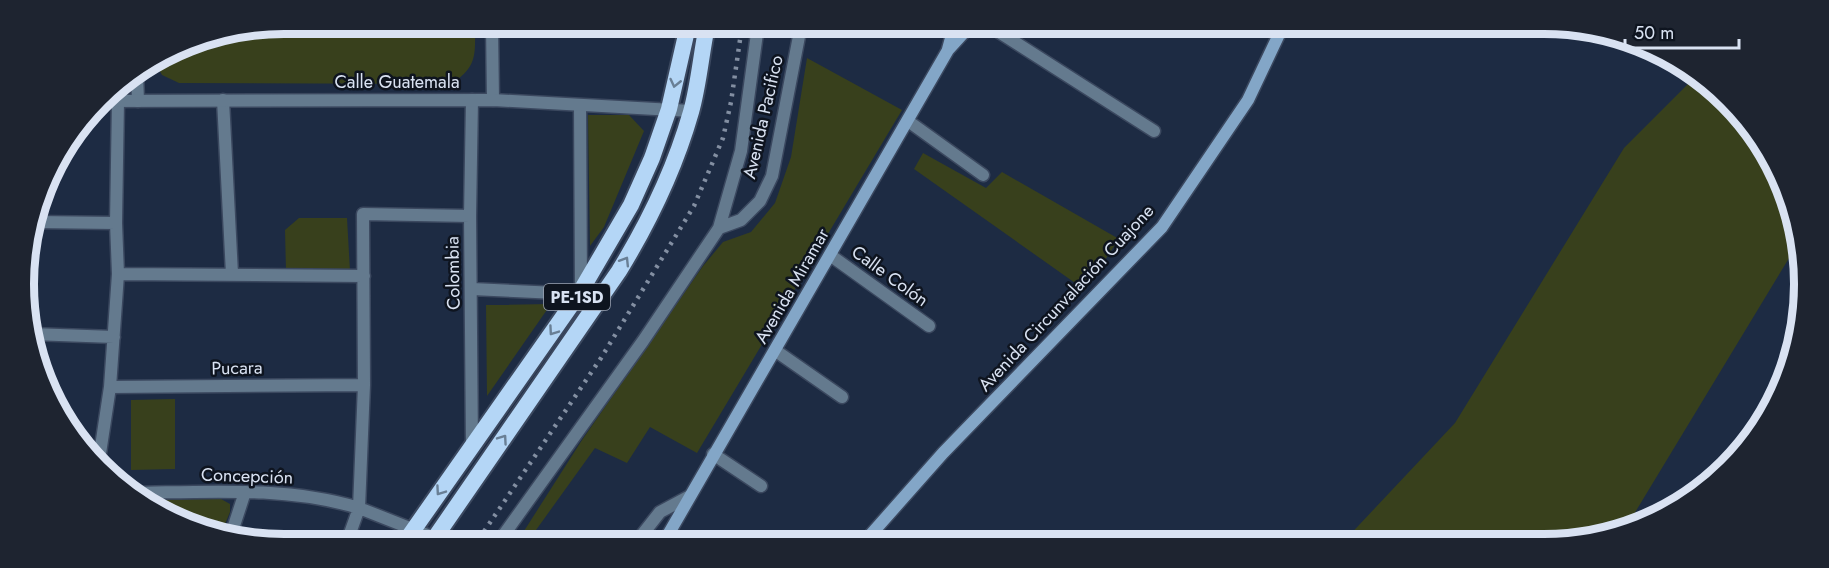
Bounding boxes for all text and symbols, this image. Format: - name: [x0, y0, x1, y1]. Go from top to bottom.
- scale bar: [1625, 12, 1739, 50]
- text: 50 m: [1634, 20, 1674, 46]
- street label: Avenida Pacifico: [736, 53, 790, 181]
- street label: Calle Guatemala: [334, 69, 460, 95]
- one-way arrow: [669, 77, 682, 87]
- street label: Avenida Circunvalación Cuajone: [972, 199, 1160, 397]
- street label: Avenida Miramar: [748, 223, 836, 348]
- street label: Colombia: [439, 236, 467, 310]
- street label: Calle Colón: [846, 239, 934, 313]
- one-way arrow: [617, 257, 629, 267]
- road number: PE-1SD: [544, 284, 610, 310]
- one-way arrow: [549, 325, 560, 336]
- street label: Pucara: [211, 355, 263, 381]
- one-way arrow: [496, 435, 507, 446]
- street label: Concepción: [200, 461, 294, 491]
- one-way arrow: [437, 484, 448, 495]

